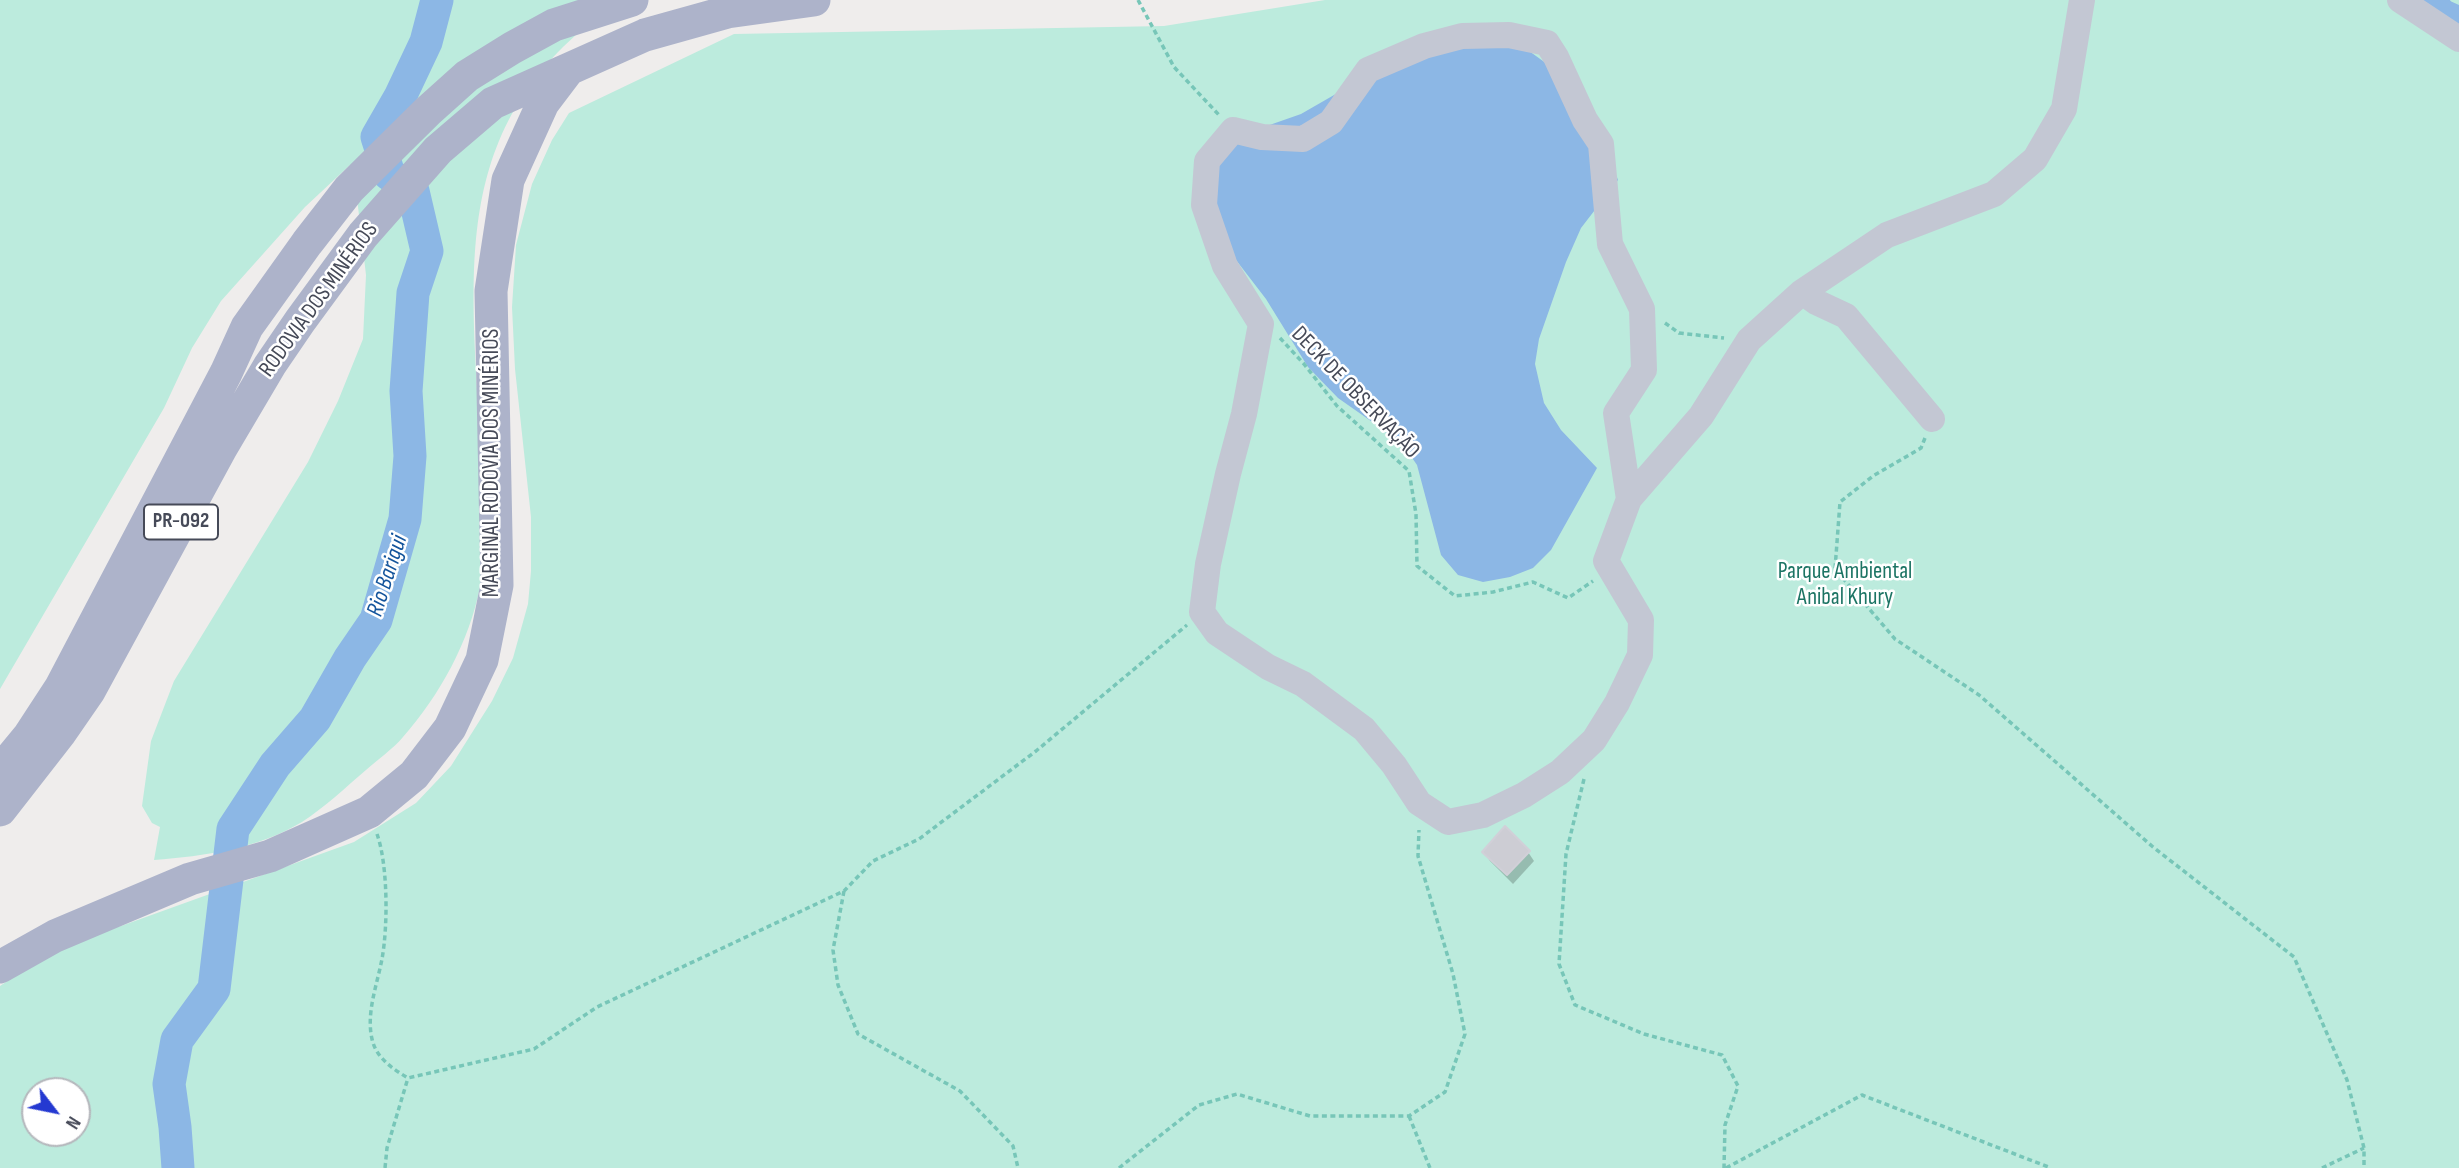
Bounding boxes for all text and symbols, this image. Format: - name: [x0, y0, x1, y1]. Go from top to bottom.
- street label: RODOVIA DOS MINÉRIOS: [254, 217, 384, 383]
- street label: DECK DE OBSERVAÇÃO: [1285, 321, 1425, 465]
- street label: MARGINAL RODOVIA DOS MINÉRIOS: [478, 329, 506, 597]
- road number: PR-092: [144, 504, 218, 540]
- water label: Rio Barigui: [361, 532, 415, 620]
- park label: Parque Ambiental Anibal Khury: [1778, 558, 1912, 612]
- north arrow: [21, 1077, 91, 1147]
- text: N: [60, 1112, 85, 1133]

